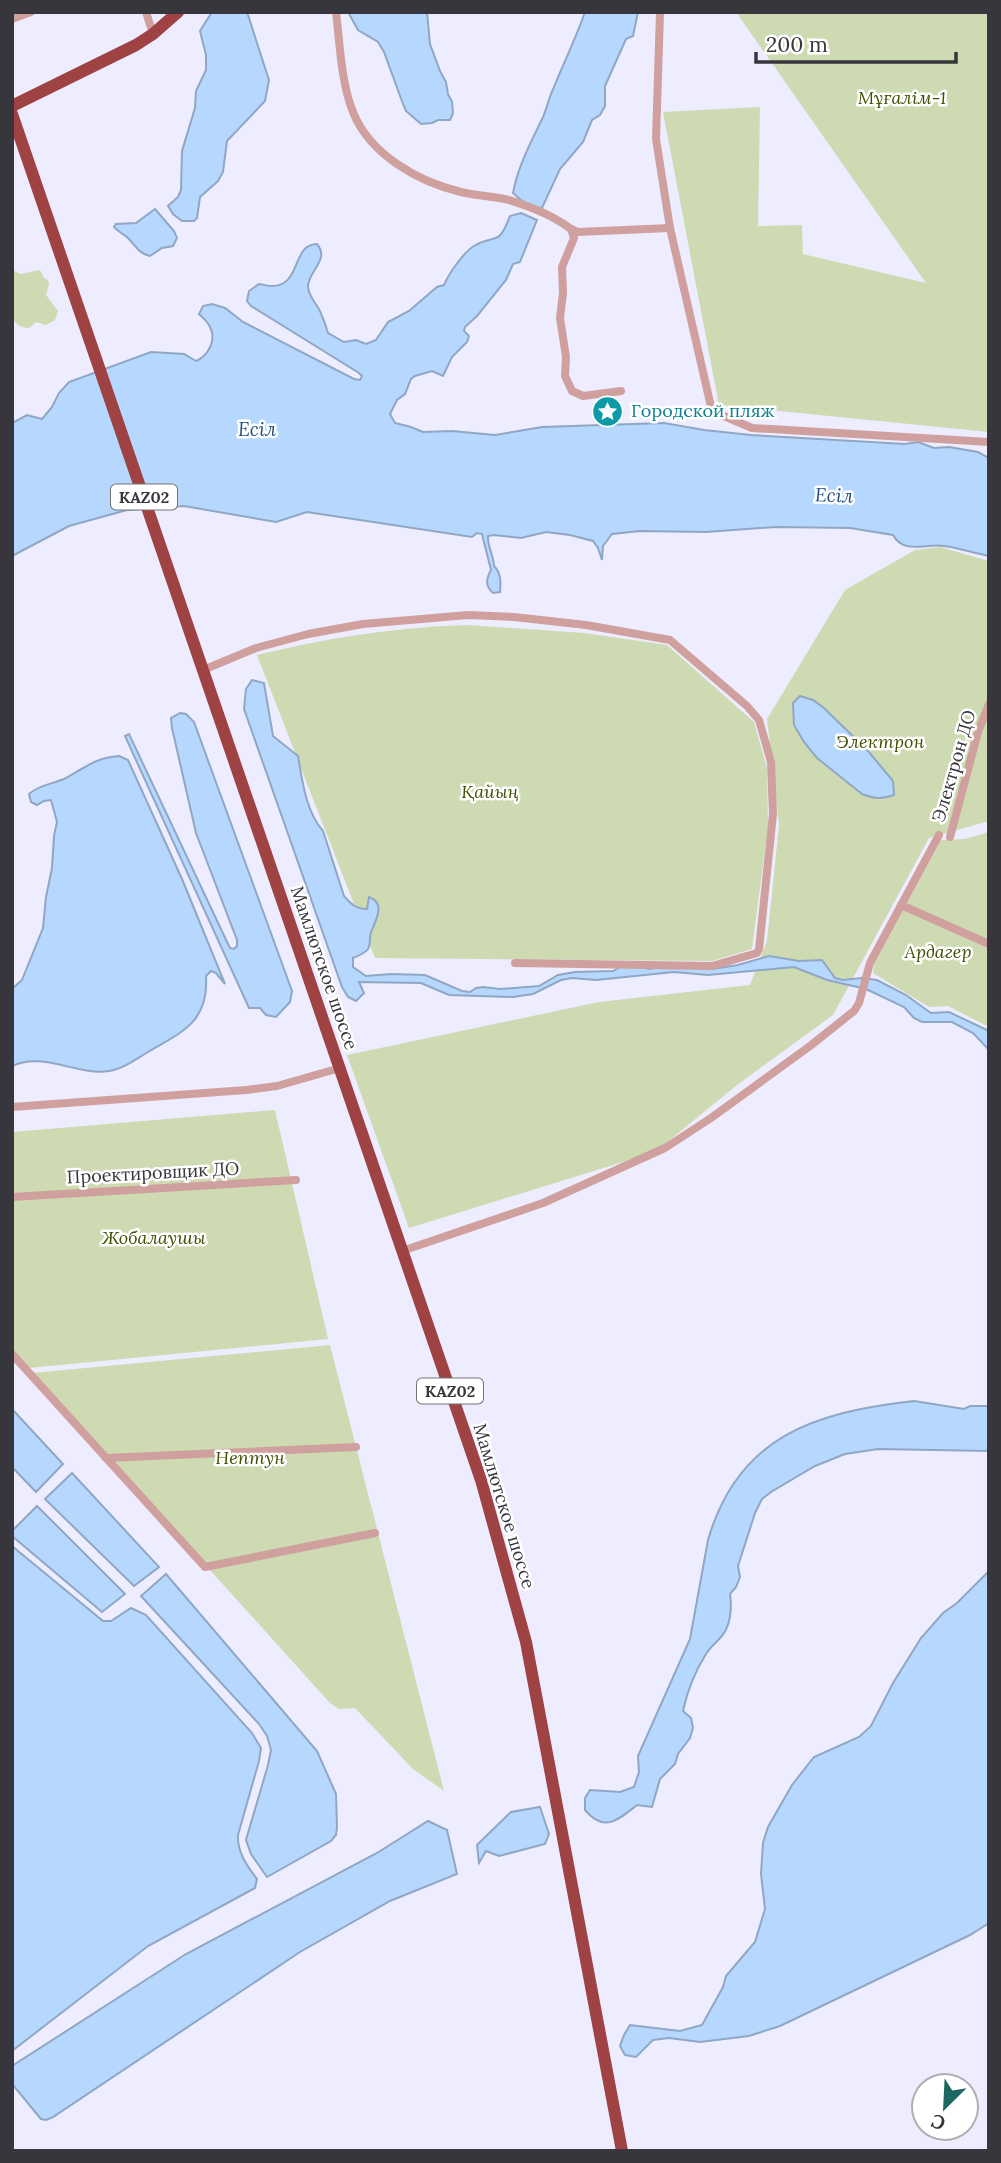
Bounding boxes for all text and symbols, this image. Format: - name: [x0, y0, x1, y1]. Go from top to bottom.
- scale bar: [756, 21, 956, 65]
- text: 200 m: [766, 31, 828, 58]
- park label: Мұғалім-1: [858, 86, 946, 109]
- place icon: Городской пляж: [591, 394, 625, 428]
- place label: Городской пляж: [631, 399, 774, 422]
- water label: Есіл: [238, 417, 276, 441]
- water label: Есіл: [815, 482, 853, 508]
- road number: KAZ02: [111, 484, 177, 510]
- street label: Электрон ДО: [927, 707, 980, 825]
- park label: Электрон: [836, 730, 924, 753]
- park label: Қайың: [461, 780, 519, 803]
- street label: Мамлютское шоссе: [286, 883, 363, 1053]
- park label: Ардагер: [903, 940, 972, 963]
- street label: Проектировщик ДО: [66, 1156, 240, 1189]
- park label: Жобалаушы: [101, 1226, 206, 1249]
- road number: KAZ02: [417, 1378, 483, 1404]
- street label: Мамлютское шоссе: [468, 1420, 541, 1592]
- park label: Нептун: [215, 1446, 285, 1469]
- north arrow: [910, 2072, 980, 2142]
- text: С: [927, 2109, 949, 2136]

